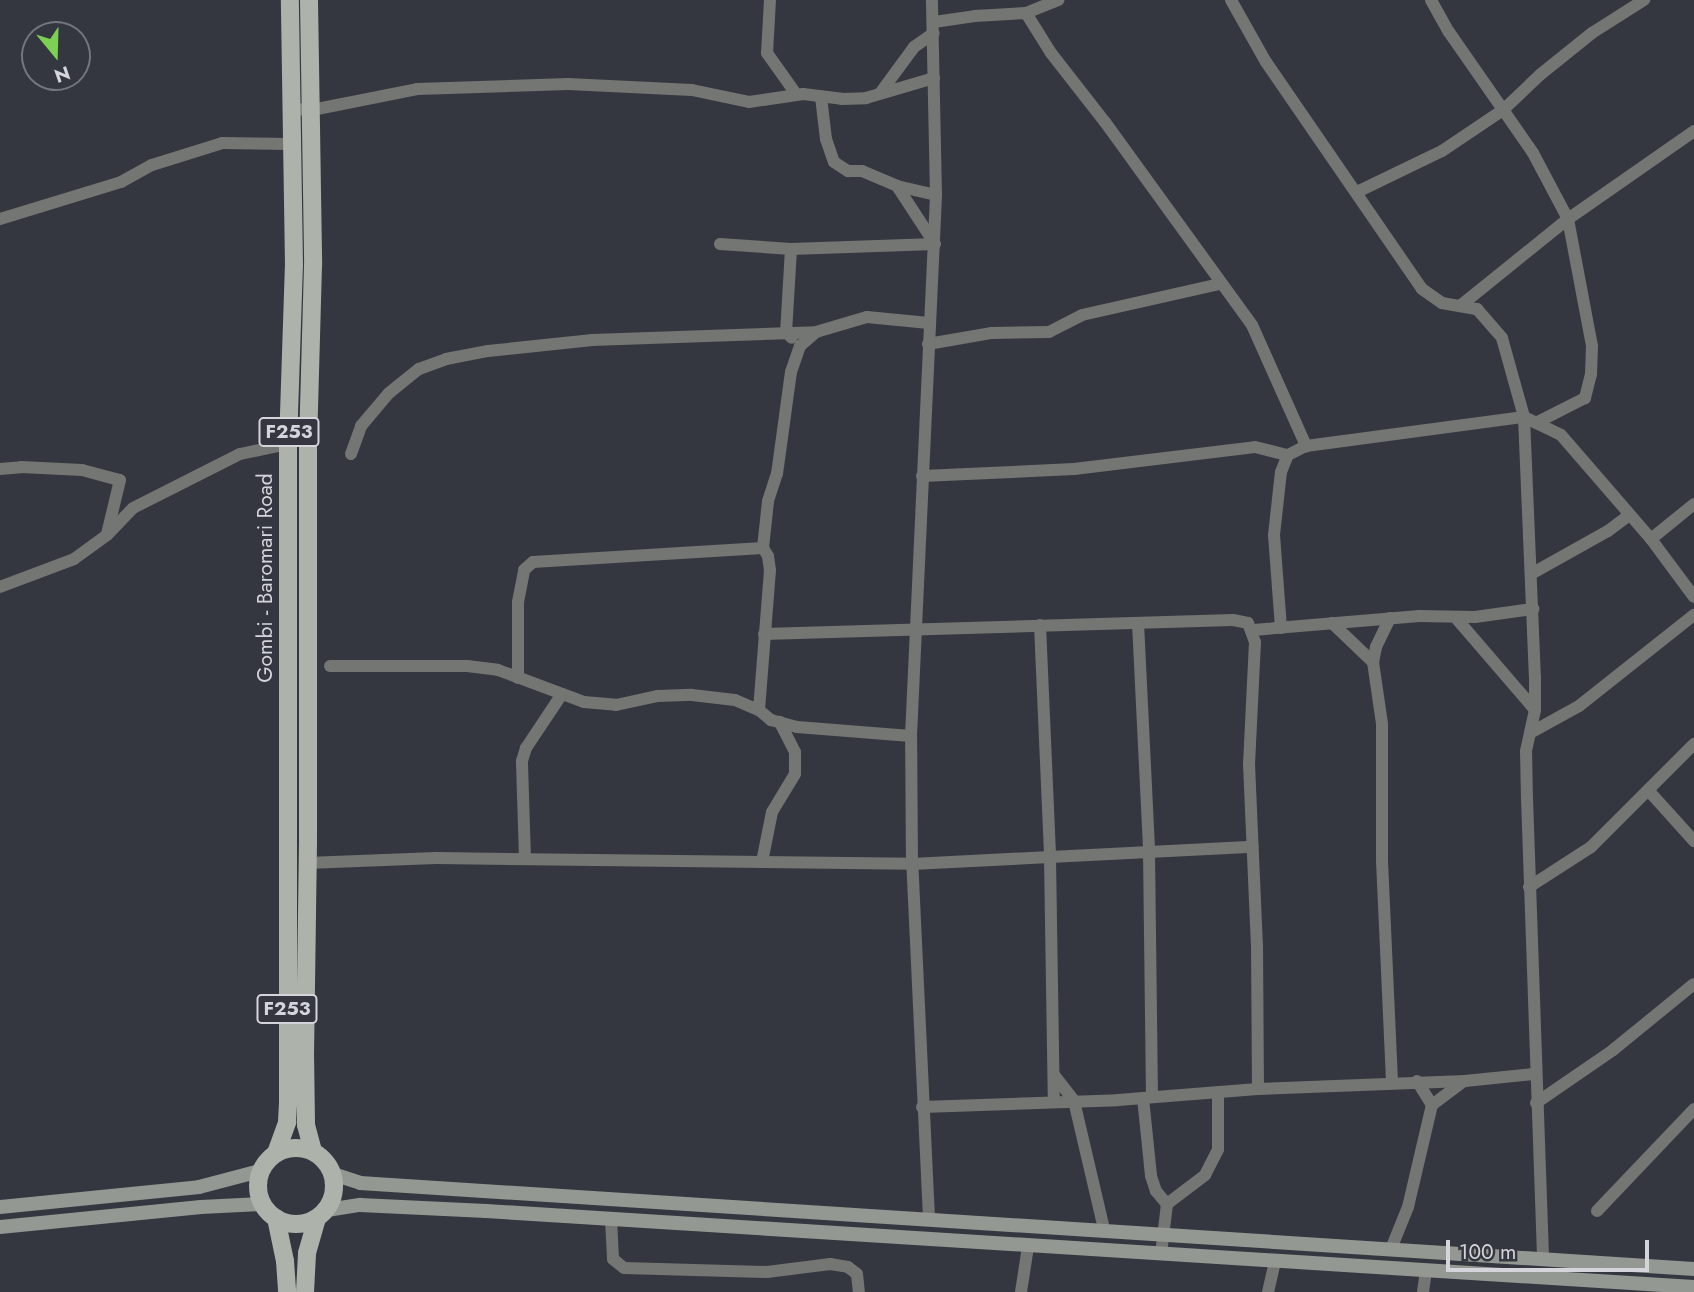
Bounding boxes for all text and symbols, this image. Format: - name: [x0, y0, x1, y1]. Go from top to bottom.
- north arrow: [21, 21, 91, 91]
- text: N: [51, 59, 74, 90]
- road number: F253: [258, 416, 320, 448]
- street label: Gombi - Baromari Road: [252, 473, 278, 683]
- road number: F253: [256, 993, 318, 1024]
- scale bar: [1449, 1226, 1652, 1270]
- text: 100 m: [1459, 1237, 1516, 1267]

